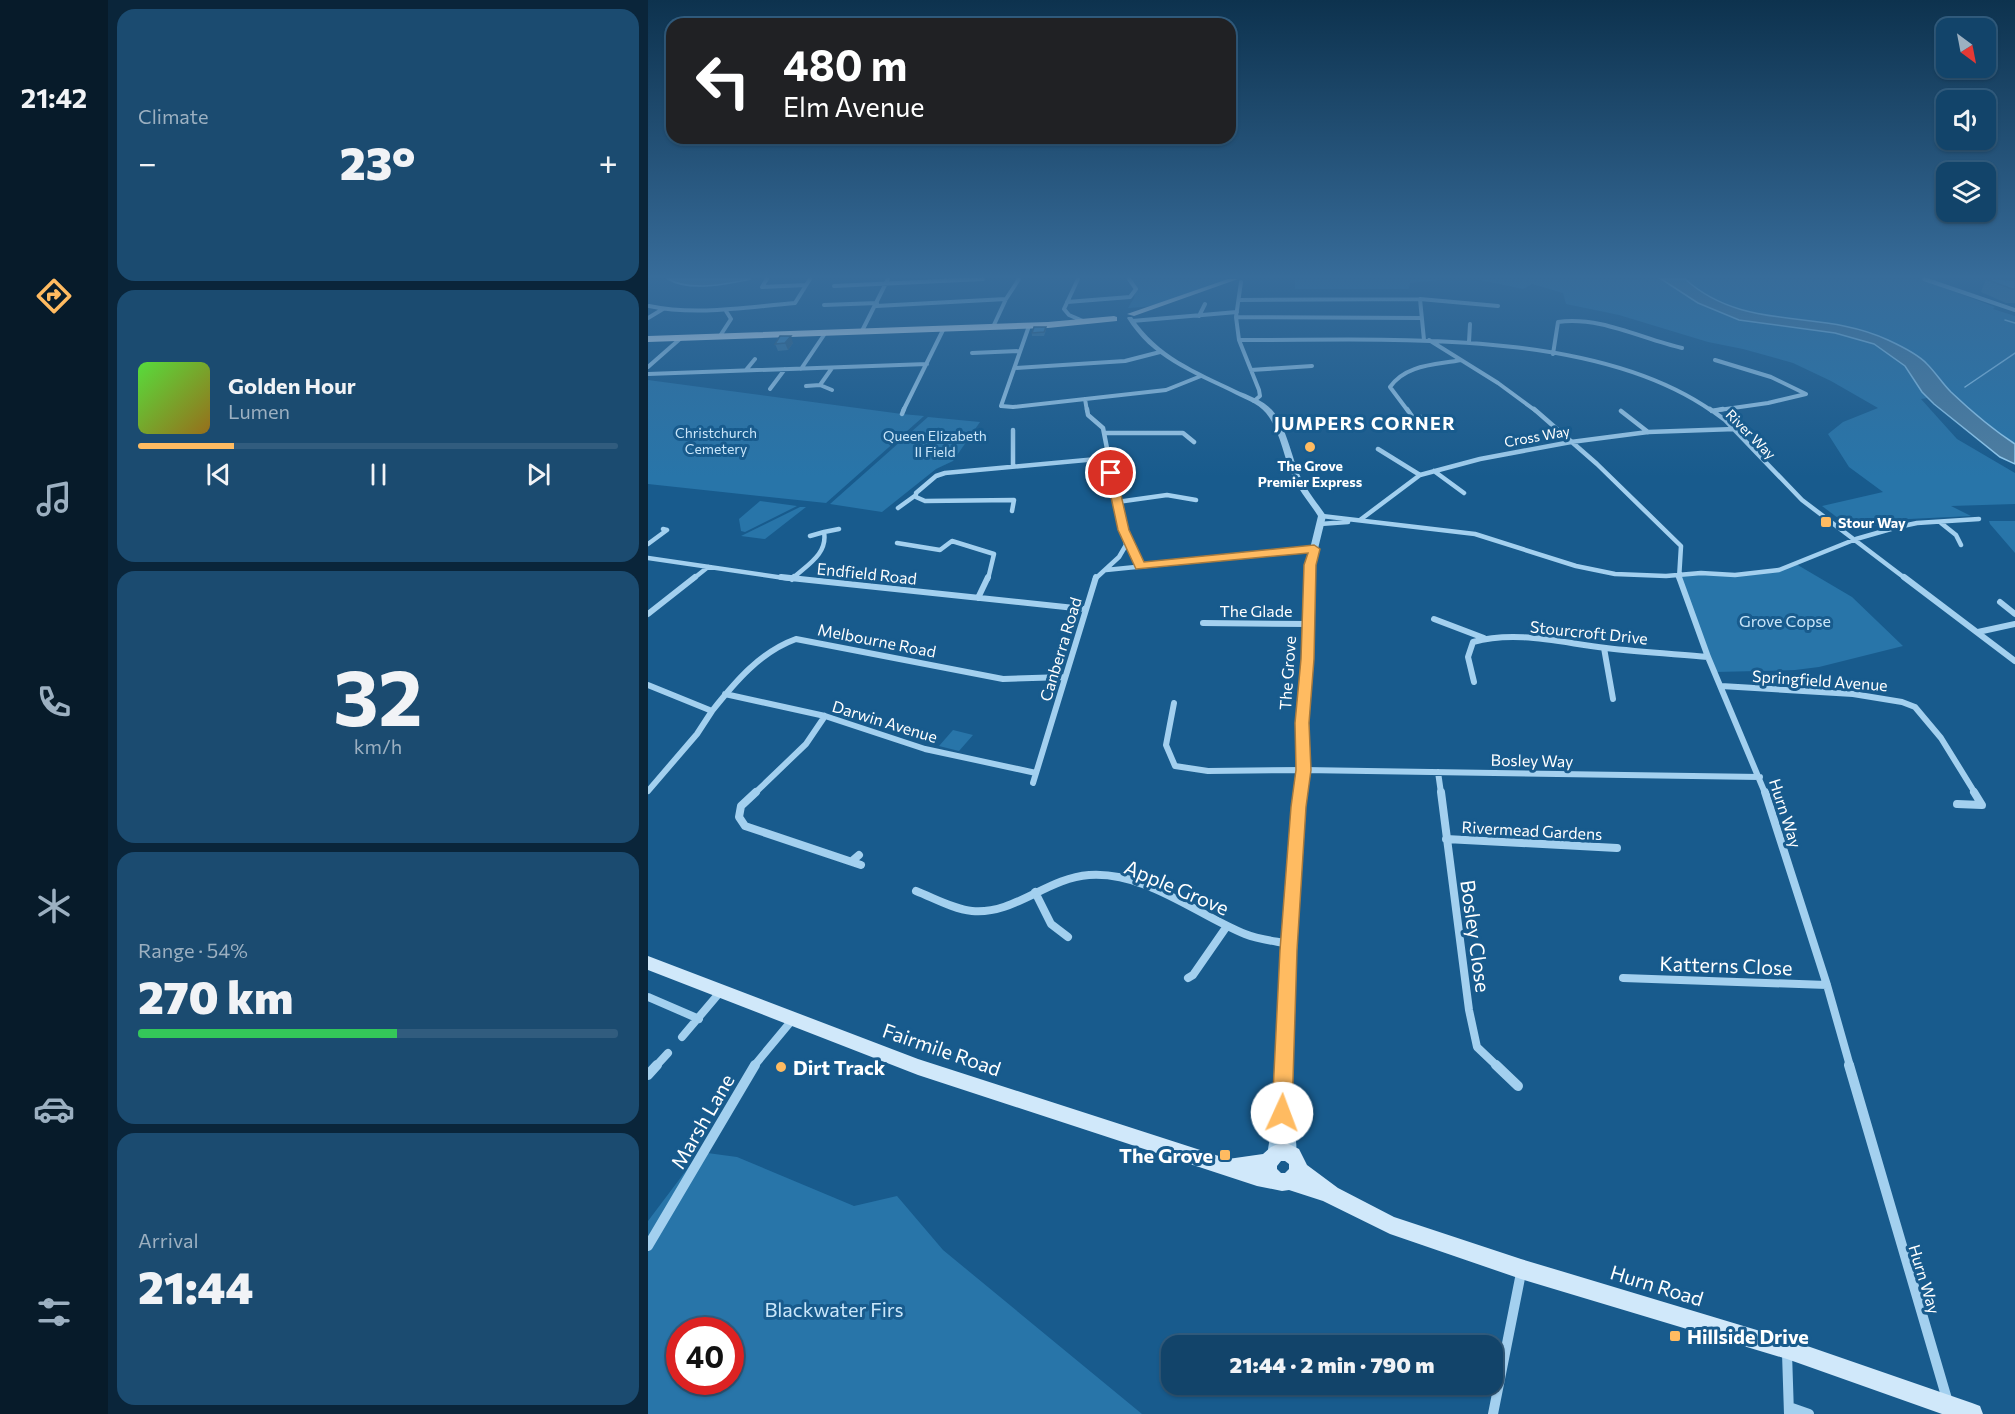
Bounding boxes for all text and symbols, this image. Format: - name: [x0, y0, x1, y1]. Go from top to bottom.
- north arrow: [1936, 18, 1996, 78]
- map controls: [1936, 18, 1996, 222]
- text: 480 m: [783, 38, 907, 90]
- icon: left: [684, 42, 762, 120]
- text: 21:42: [21, 81, 87, 114]
- text: Elm Avenue: [783, 90, 925, 123]
- button: sound: [1936, 90, 1996, 150]
- text: Climate: [138, 104, 208, 128]
- text: 23°: [340, 134, 416, 189]
- text: −: [138, 141, 157, 182]
- text: +: [599, 141, 618, 182]
- button: layers: [1936, 162, 1996, 222]
- icon: directions: [33, 275, 75, 317]
- text: Golden Hour: [228, 372, 356, 399]
- text: Lumen: [228, 399, 290, 423]
- street label: River Way: [1723, 406, 1779, 462]
- district label: JUMPERS CORNER: [1274, 412, 1456, 434]
- street label: Cross Way: [1503, 422, 1571, 450]
- park label: Christchurch Cemetery: [675, 424, 757, 457]
- park label: Queen Elizabeth II Field: [883, 427, 987, 460]
- marker: The Grove Premier Express: [1303, 440, 1317, 454]
- pin: [1085, 447, 1136, 498]
- icon: arrive: [1094, 456, 1127, 489]
- place label: The Grove Premier Express: [1258, 457, 1363, 490]
- icon: previous: [202, 458, 235, 491]
- icon: pause: [362, 458, 395, 491]
- icon: next: [522, 458, 555, 491]
- icon: music: [33, 478, 75, 520]
- place label: Stour Way: [1838, 514, 1906, 531]
- marker: Stour Way: [1819, 515, 1833, 529]
- street label: Endfield Road: [816, 558, 918, 588]
- street label: Canberra Road: [1035, 595, 1085, 703]
- street label: The Glade: [1220, 601, 1292, 620]
- park label: Grove Copse: [1739, 611, 1831, 630]
- street label: Stourcroft Drive: [1529, 616, 1649, 648]
- street label: Melbourne Road: [816, 619, 938, 661]
- street label: The Grove: [1275, 635, 1299, 711]
- text: 32: [333, 647, 423, 742]
- street label: Springfield Avenue: [1752, 666, 1888, 694]
- icon: phone: [33, 681, 75, 723]
- street label: Darwin Avenue: [830, 696, 940, 746]
- text: km/h: [354, 734, 402, 758]
- street label: Bosley Way: [1491, 750, 1573, 770]
- street label: Hurn Way: [1766, 776, 1806, 850]
- street label: Rivermead Gardens: [1461, 817, 1603, 843]
- street label: Apple Grove: [1121, 854, 1233, 920]
- street label: Bosley Close: [1456, 878, 1496, 994]
- icon: climate: [33, 885, 75, 927]
- text: Range · 54%: [138, 938, 248, 962]
- street label: Katterns Close: [1659, 951, 1793, 979]
- text: 270 km: [138, 968, 293, 1023]
- street label: Fairmile Road: [880, 1018, 1004, 1080]
- place label: Dirt Track: [793, 1055, 886, 1079]
- marker: Dirt Track: [774, 1060, 788, 1074]
- street label: Marsh Lane: [665, 1069, 739, 1173]
- position arrow: [1250, 1081, 1314, 1145]
- icon: car: [33, 1088, 75, 1130]
- place label: The Grove: [1119, 1143, 1213, 1167]
- marker: The Grove: [1218, 1148, 1232, 1162]
- text: Arrival: [138, 1228, 199, 1252]
- street label: Hurn Way: [1905, 1242, 1945, 1316]
- text: 21:44: [138, 1258, 254, 1313]
- street label: Hurn Road: [1608, 1259, 1706, 1311]
- icon: filters: [33, 1291, 75, 1333]
- park label: Blackwater Firs: [764, 1297, 904, 1321]
- speed limit sign: 40: [666, 1317, 744, 1395]
- place label: Hillside Drive: [1687, 1324, 1809, 1348]
- marker: Hillside Drive: [1668, 1329, 1682, 1343]
- text: 21:44 · 2 min · 790 m: [1230, 1351, 1434, 1378]

